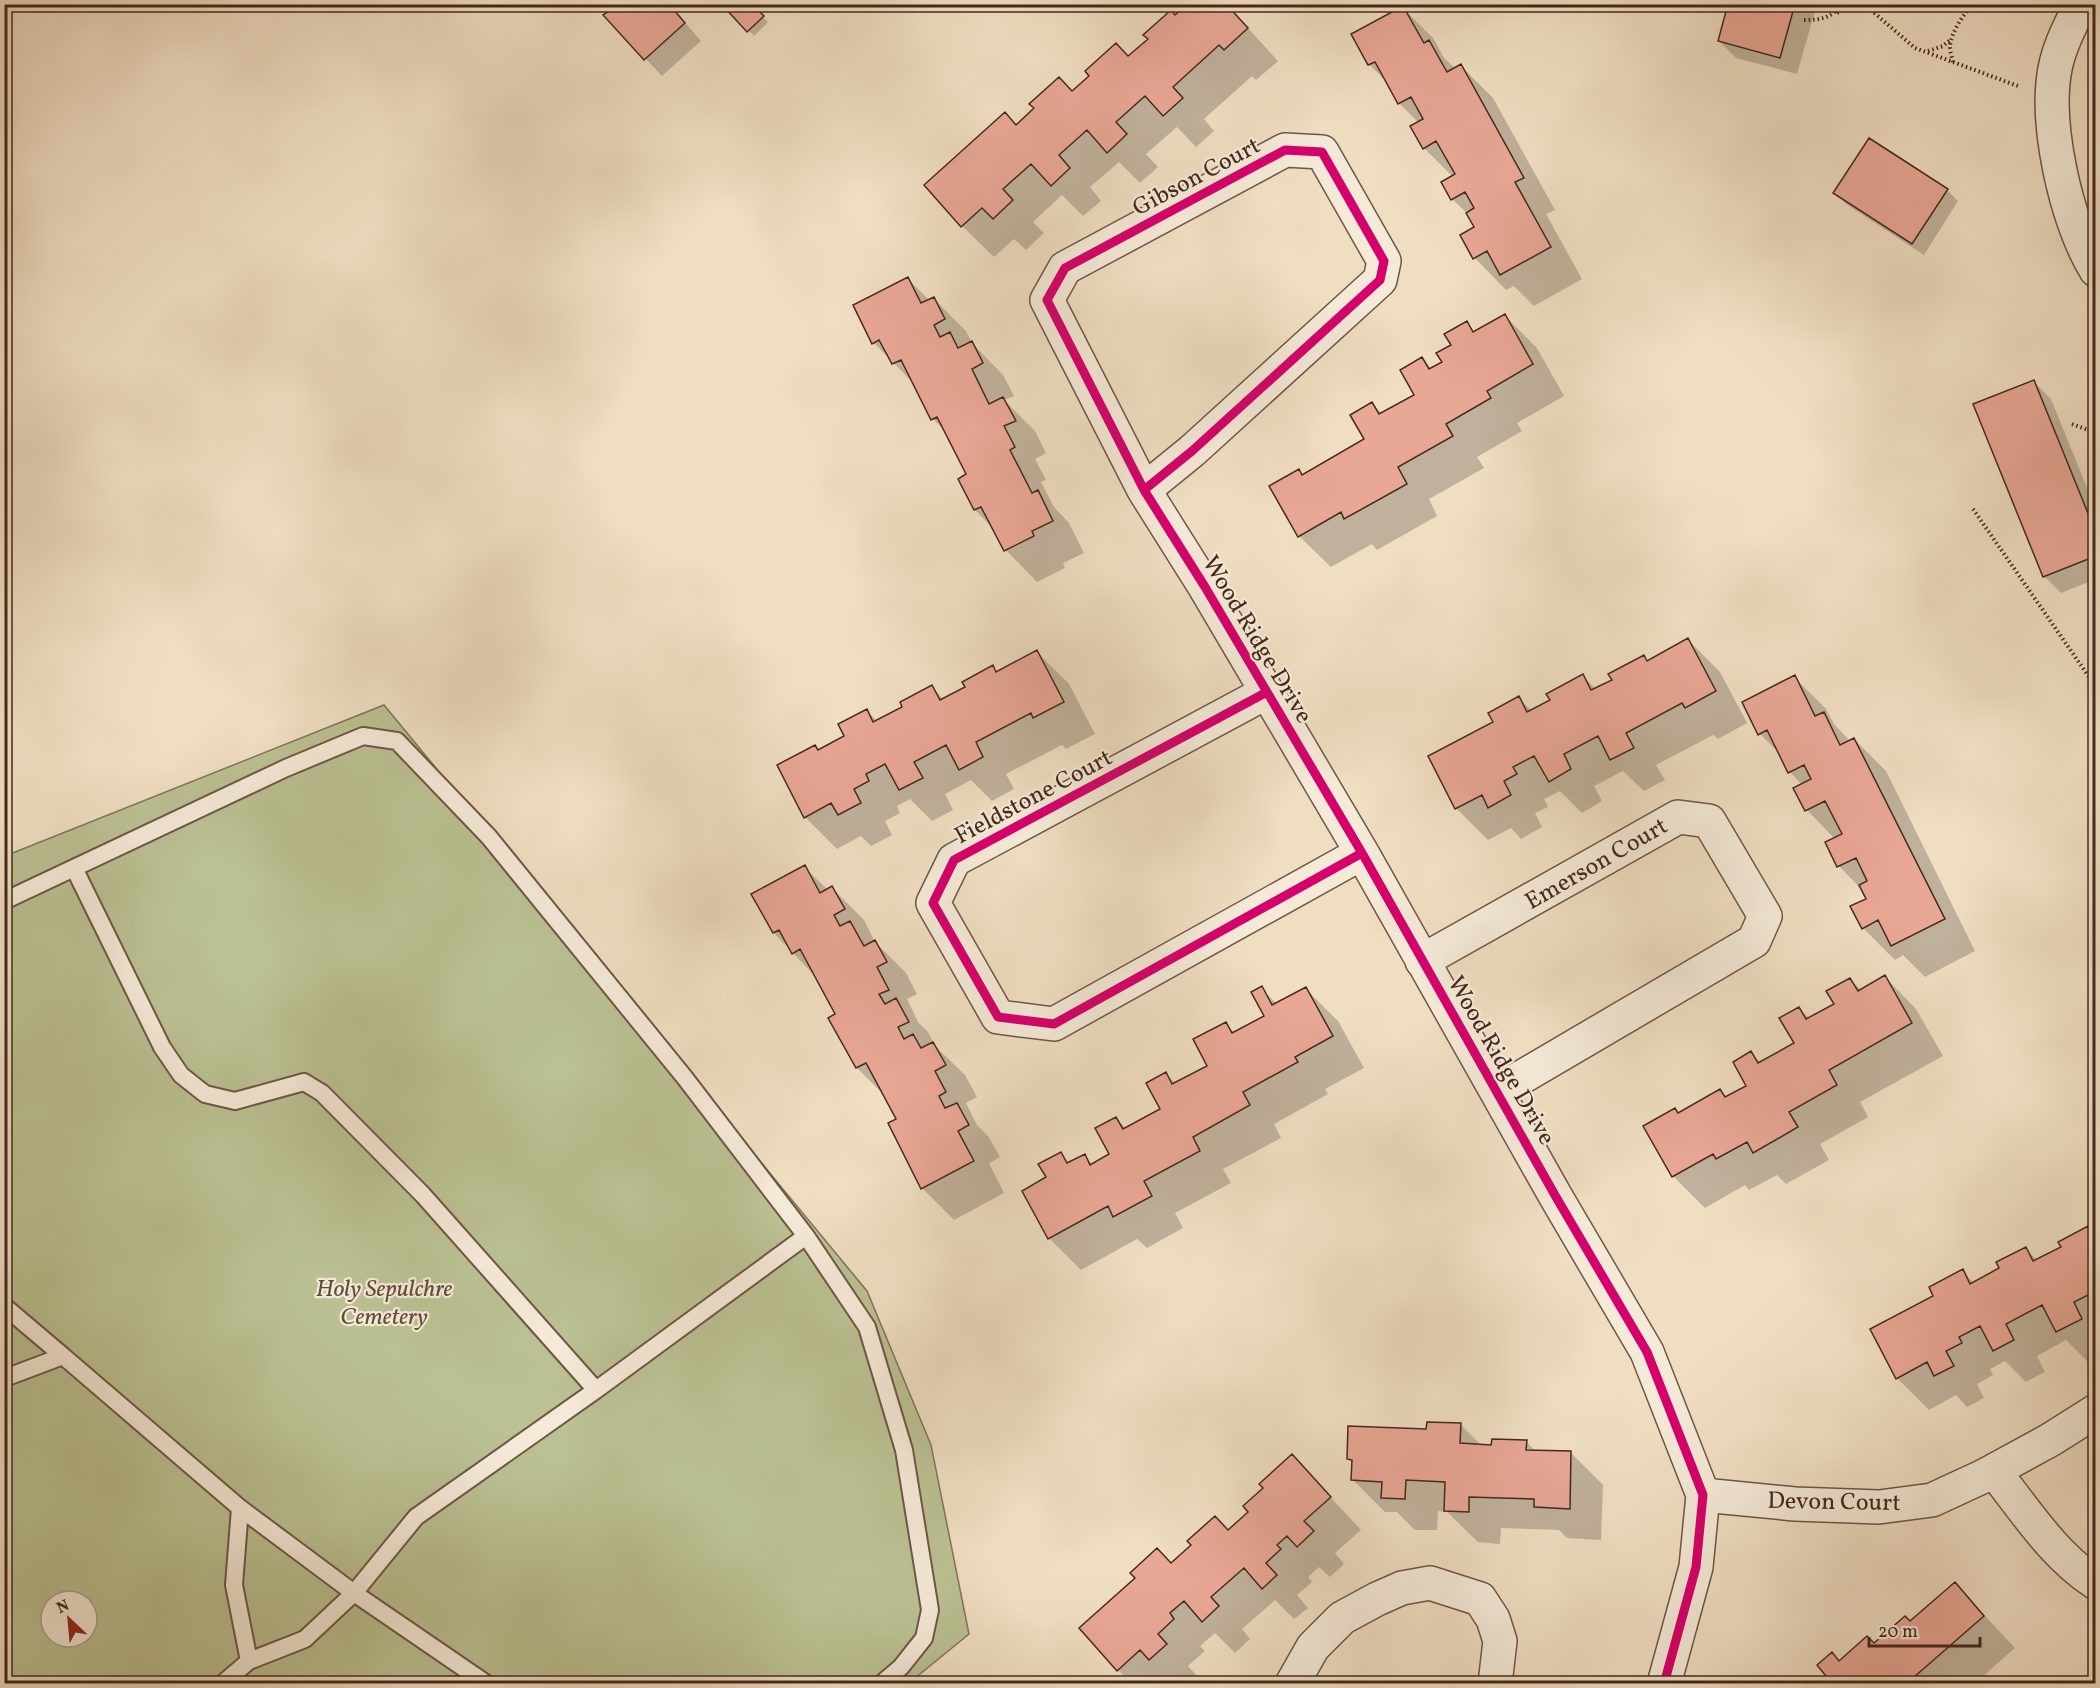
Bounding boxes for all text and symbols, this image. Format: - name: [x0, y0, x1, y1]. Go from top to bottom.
- street label: Gibson Court: [1127, 130, 1267, 226]
- street label: Wood Ridge Drive: [1193, 550, 1320, 730]
- street label: Fieldstone Court: [949, 742, 1119, 854]
- street label: Emerson Court: [1519, 810, 1675, 919]
- street label: Wood Ridge Drive: [1438, 970, 1563, 1152]
- park label: Holy Sepulchre Cemetery: [316, 1273, 452, 1335]
- street label: Devon Court: [1767, 1485, 1901, 1521]
- north arrow: [39, 1589, 99, 1649]
- text: N: [53, 1595, 74, 1620]
- scale bar: [1869, 1610, 1980, 1648]
- text: 20 m: [1878, 1620, 1918, 1645]

